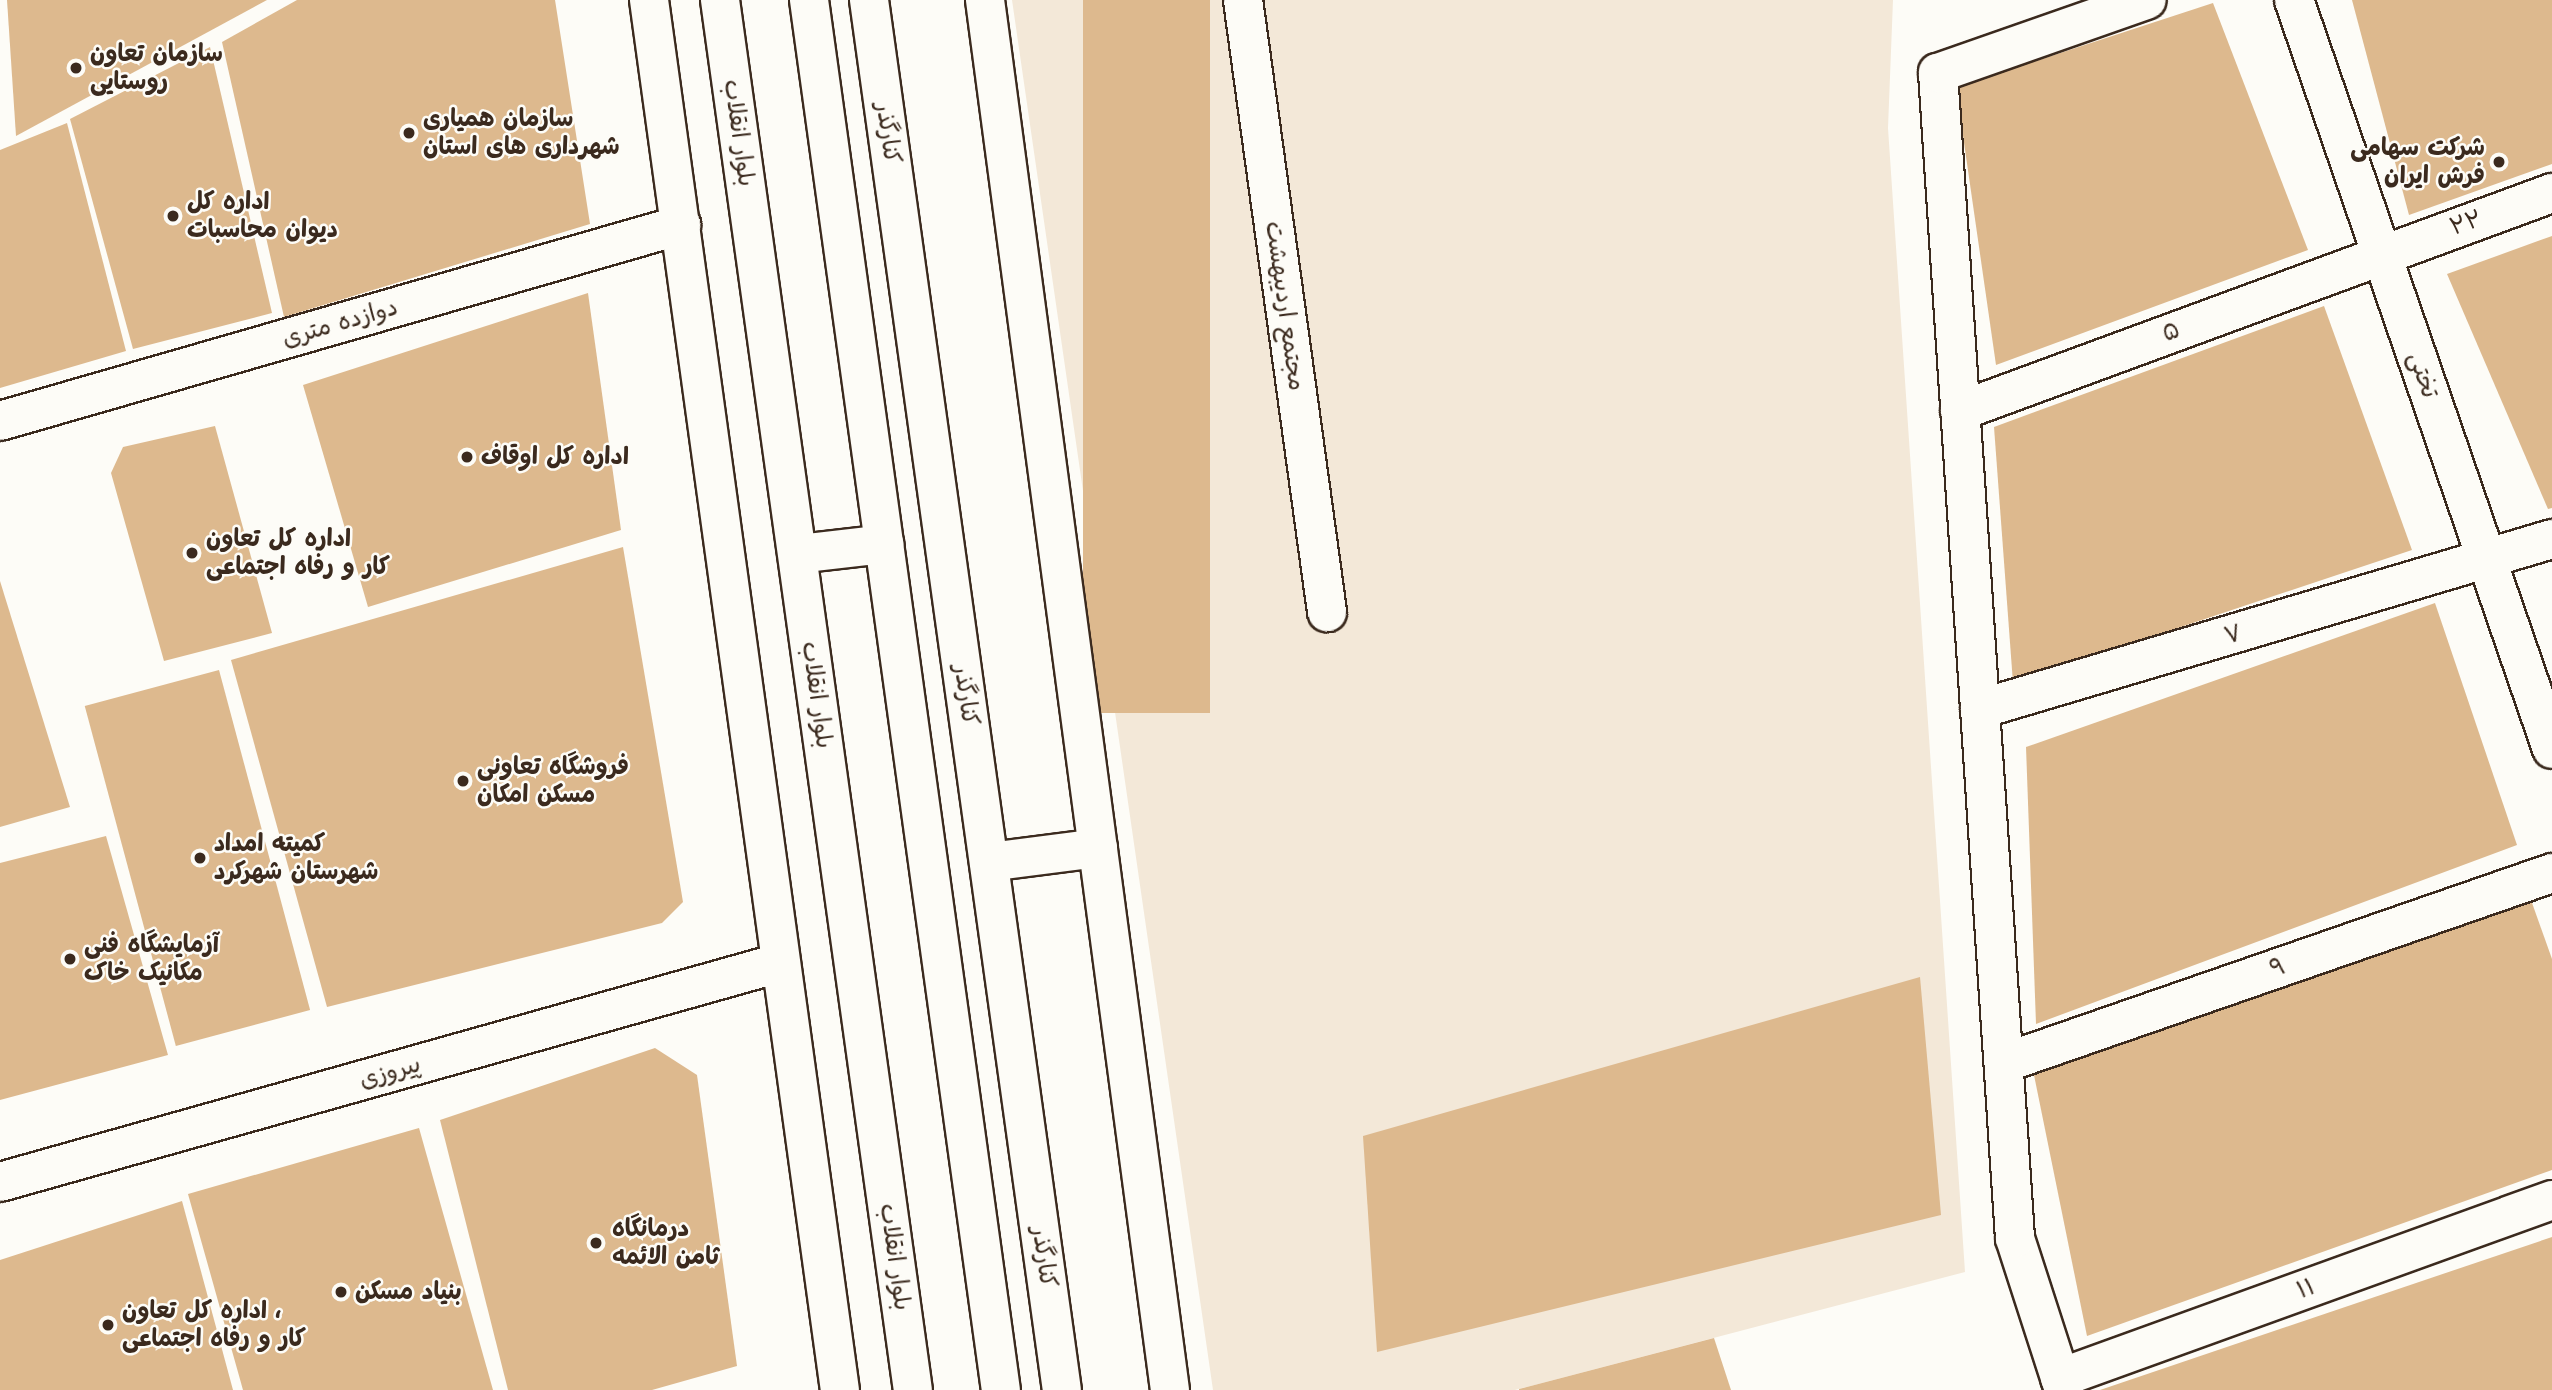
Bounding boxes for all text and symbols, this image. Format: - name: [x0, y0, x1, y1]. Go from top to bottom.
- place label: سازمان تعاون روستایی: [90, 40, 223, 96]
- marker: سازمان تعاون روستایی: [68, 60, 84, 76]
- street label: بلوار انقلاب: [717, 78, 761, 188]
- street label: کنارگذر: [869, 101, 907, 165]
- place label: سازمان همیاری شهرداری های استان: [423, 105, 620, 161]
- marker: سازمان همیاری شهرداری های استان: [401, 125, 417, 141]
- place label: شرکت سهامی فرش ایران: [2350, 134, 2485, 190]
- marker: شرکت سهامی فرش ایران: [2491, 154, 2507, 170]
- place label: اداره کل دیوان محاسبات: [187, 188, 338, 244]
- street label: ۲۲: [2446, 204, 2486, 242]
- marker: اداره کل دیوان محاسبات: [165, 208, 181, 224]
- street label: مجتمع اردیبهشت: [1259, 219, 1311, 393]
- street label: دوازده متری: [279, 293, 401, 353]
- street label: ۵: [2158, 316, 2184, 348]
- street label: تختی: [2402, 348, 2444, 402]
- place label: اداره کل اوقاف: [481, 443, 629, 471]
- marker: اداره کل اوقاف: [459, 449, 475, 465]
- place label: اداره کل تعاون کار و رفاه اجتماعی: [206, 525, 390, 581]
- marker: اداره کل تعاون کار و رفاه اجتماعی: [184, 545, 200, 561]
- street label: ۷: [2221, 619, 2245, 651]
- street label: بلوار انقلاب: [795, 640, 839, 750]
- street label: کنارگذر: [947, 663, 985, 727]
- place label: فروشگاه تعاونی مسکن امکان: [477, 753, 629, 809]
- marker: فروشگاه تعاونی مسکن امکان: [455, 773, 471, 789]
- place label: کمیته امداد شهرستان شهرکرد: [214, 830, 378, 886]
- marker: کمیته امداد شهرستان شهرکرد: [192, 850, 208, 866]
- place label: آزمایشگاه فنی مکانیک خاک: [84, 931, 219, 987]
- marker: آزمایشگاه فنی مکانیک خاک: [62, 951, 78, 967]
- street label: ۹: [2266, 952, 2290, 984]
- street label: پیروزی: [356, 1050, 424, 1094]
- street label: بلوار انقلاب: [873, 1202, 917, 1312]
- place label: درمانگاه ثامن الائمه: [612, 1215, 719, 1271]
- street label: کنارگذر: [1025, 1225, 1063, 1289]
- marker: درمانگاه ثامن الائمه: [586, 1233, 606, 1253]
- street label: ۱۱: [2293, 1272, 2319, 1306]
- place label: بنیاد مسکن: [355, 1278, 462, 1306]
- marker: بنیاد مسکن: [333, 1284, 349, 1300]
- place label: اداره کل تعاون ، کار و رفاه اجتماعی: [122, 1297, 306, 1353]
- marker: اداره کل تعاون ، کار و رفاه اجتماعی: [100, 1317, 116, 1333]

